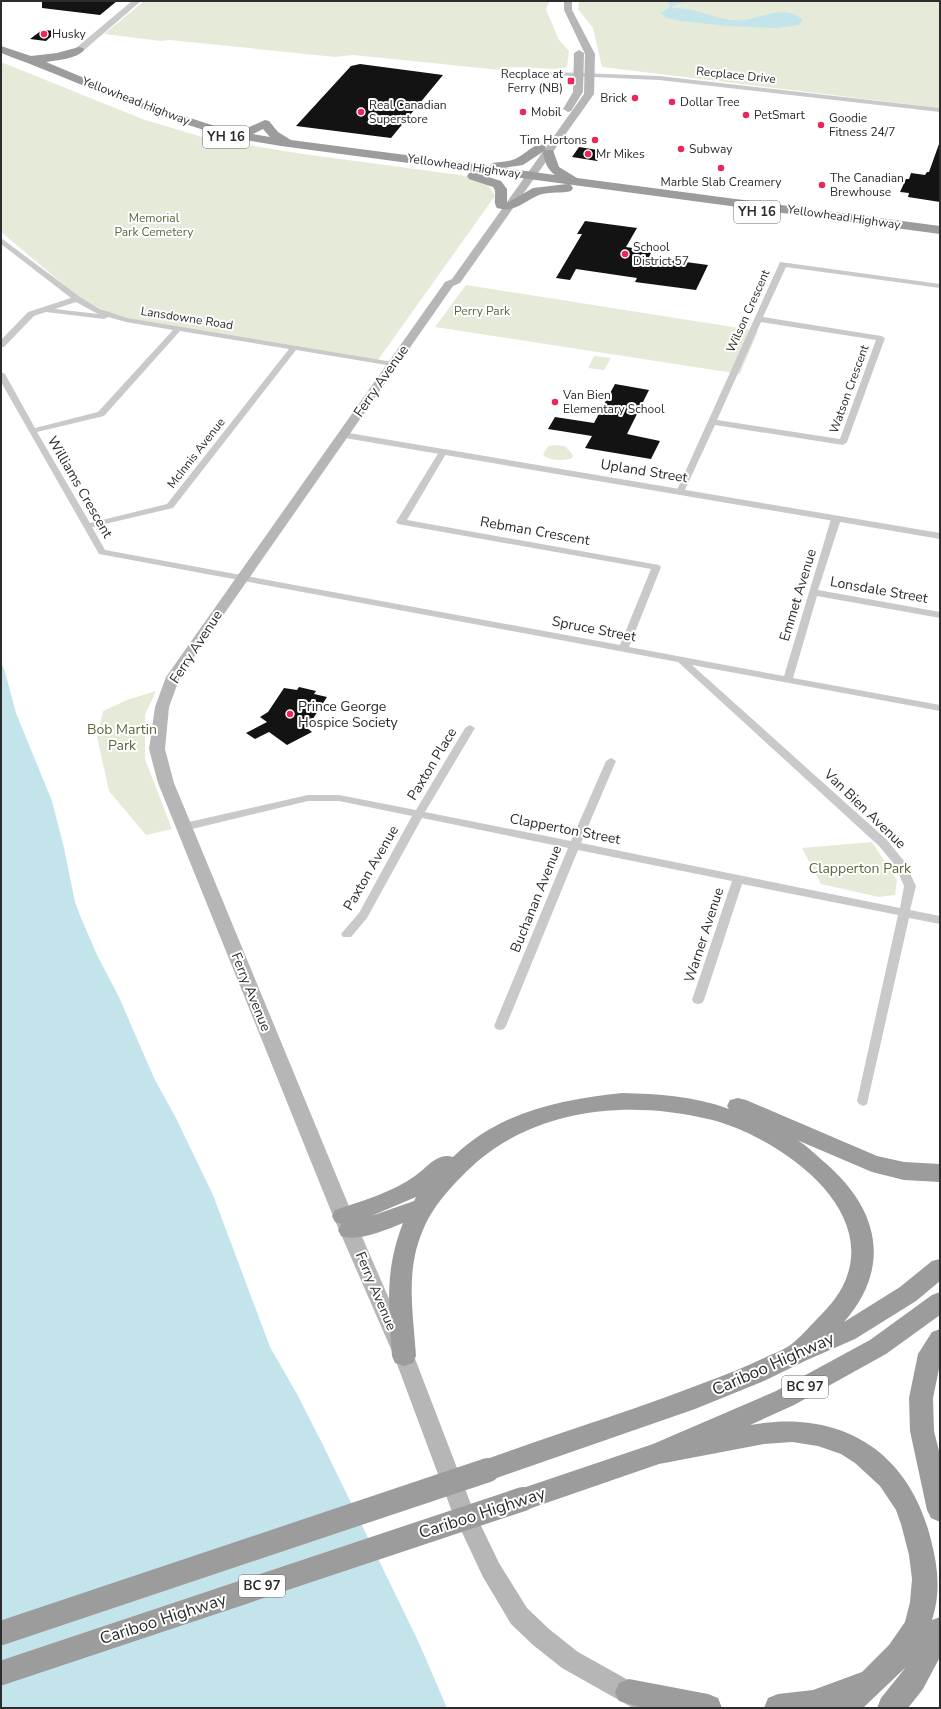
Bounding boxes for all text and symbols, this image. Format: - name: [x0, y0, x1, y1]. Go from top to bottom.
- place label: Husky: [52, 26, 86, 42]
- marker: Husky: [39, 29, 49, 39]
- street label: Recplace Drive: [695, 63, 777, 87]
- place label: Recplace at Ferry (NB): [501, 66, 564, 96]
- street label: Yellowhead Highway: [79, 73, 193, 129]
- marker: Recplace at Ferry (NB): [566, 76, 576, 86]
- place label: Brick: [600, 90, 628, 106]
- marker: Brick: [630, 93, 640, 103]
- place label: Dollar Tree: [680, 94, 740, 110]
- place label: Real Canadian Superstore: [369, 97, 447, 127]
- marker: Dollar Tree: [667, 97, 677, 107]
- place label: Mobil: [531, 104, 562, 120]
- marker: Real Canadian Superstore: [356, 107, 366, 117]
- marker: Mobil: [518, 107, 528, 117]
- place label: PetSmart: [754, 107, 806, 123]
- marker: PetSmart: [741, 110, 751, 120]
- place label: Goodie Fitness 24/7: [829, 110, 895, 140]
- marker: Goodie Fitness 24/7: [816, 120, 826, 130]
- road number: YH 16: [203, 126, 249, 148]
- place label: Tim Hortons: [520, 132, 587, 148]
- marker: Tim Hortons: [590, 135, 600, 145]
- place label: Subway: [689, 141, 733, 157]
- marker: Subway: [676, 144, 686, 154]
- place label: Mr Mikes: [596, 146, 645, 162]
- marker: Mr Mikes: [583, 149, 593, 159]
- street label: Yellowhead Highway: [405, 150, 522, 182]
- marker: Marble Slab Creamery: [716, 163, 726, 173]
- place label: The Canadian Brewhouse: [830, 170, 904, 200]
- place label: Marble Slab Creamery: [661, 174, 782, 190]
- marker: The Canadian Brewhouse: [817, 180, 827, 190]
- road number: YH 16: [734, 201, 780, 223]
- street label: Yellowhead Highway: [785, 201, 902, 233]
- park label: Memorial Park Cemetery: [114, 210, 194, 240]
- place label: School District 57: [633, 239, 689, 269]
- marker: School District 57: [620, 249, 630, 259]
- street label: Wilson Crescent: [723, 266, 774, 355]
- street label: Lansdowne Road: [140, 303, 234, 333]
- park label: Perry Park: [454, 303, 511, 319]
- street label: Ferry Avenue: [349, 341, 413, 421]
- street label: Watson Crescent: [826, 342, 873, 435]
- place label: Van Bien Elementary School: [562, 387, 665, 417]
- marker: Van Bien Elementary School: [550, 397, 560, 407]
- street label: McInnis Avenue: [164, 415, 228, 491]
- street label: Williams Crescent: [43, 432, 117, 542]
- street label: Upland Street: [599, 455, 689, 487]
- street label: Rebman Crescent: [479, 512, 591, 550]
- street label: Emmet Avenue: [775, 546, 821, 644]
- street label: Lonsdale Street: [829, 572, 929, 608]
- street label: Ferry Avenue: [165, 607, 227, 687]
- street label: Spruce Street: [550, 612, 638, 646]
- place label: Prince George Hospice Society: [298, 697, 399, 732]
- marker: Prince George Hospice Society: [285, 709, 295, 719]
- park label: Bob Martin Park: [87, 720, 157, 755]
- street label: Paxton Place: [403, 724, 461, 804]
- street label: Van Bien Avenue: [819, 764, 910, 853]
- street label: Clapperton Street: [508, 809, 622, 849]
- street label: Paxton Avenue: [339, 822, 403, 914]
- street label: Buchanan Avenue: [506, 843, 566, 955]
- park label: Clapperton Park: [809, 859, 912, 878]
- street label: Warner Avenue: [680, 885, 728, 985]
- street label: Ferry Avenue: [227, 950, 275, 1034]
- street label: Ferry Avenue: [351, 1249, 401, 1333]
- street label: Cariboo Highway: [708, 1327, 838, 1401]
- road number: BC 97: [782, 1376, 828, 1398]
- street label: Cariboo Highway: [416, 1482, 548, 1544]
- road number: BC 97: [239, 1575, 285, 1597]
- street label: Cariboo Highway: [97, 1588, 229, 1650]

